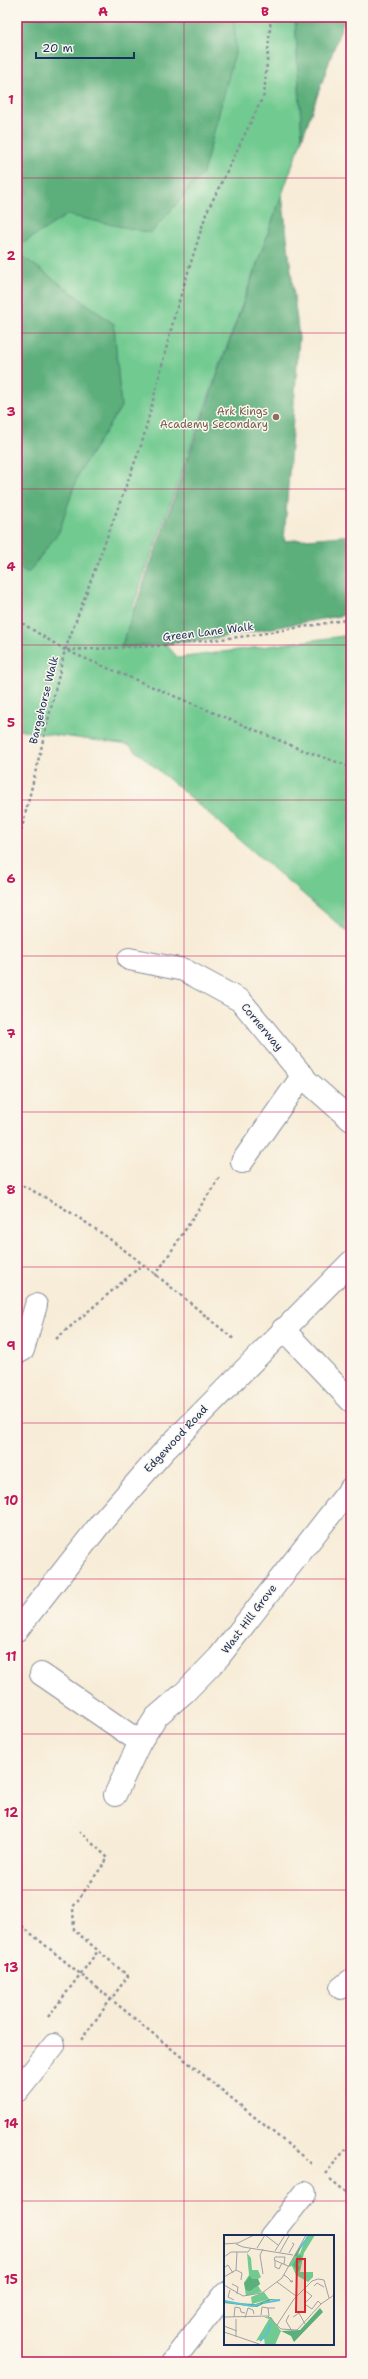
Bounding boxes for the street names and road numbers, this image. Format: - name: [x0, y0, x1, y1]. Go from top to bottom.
- street label: Green Lane Walk: [162, 619, 254, 645]
- street label: Bargehorse Walk: [26, 654, 62, 746]
- street label: Cornerway: [238, 1000, 286, 1054]
- street label: Edgewood Road: [141, 1402, 211, 1476]
- street label: Wast Hill Grove: [218, 1581, 280, 1657]

